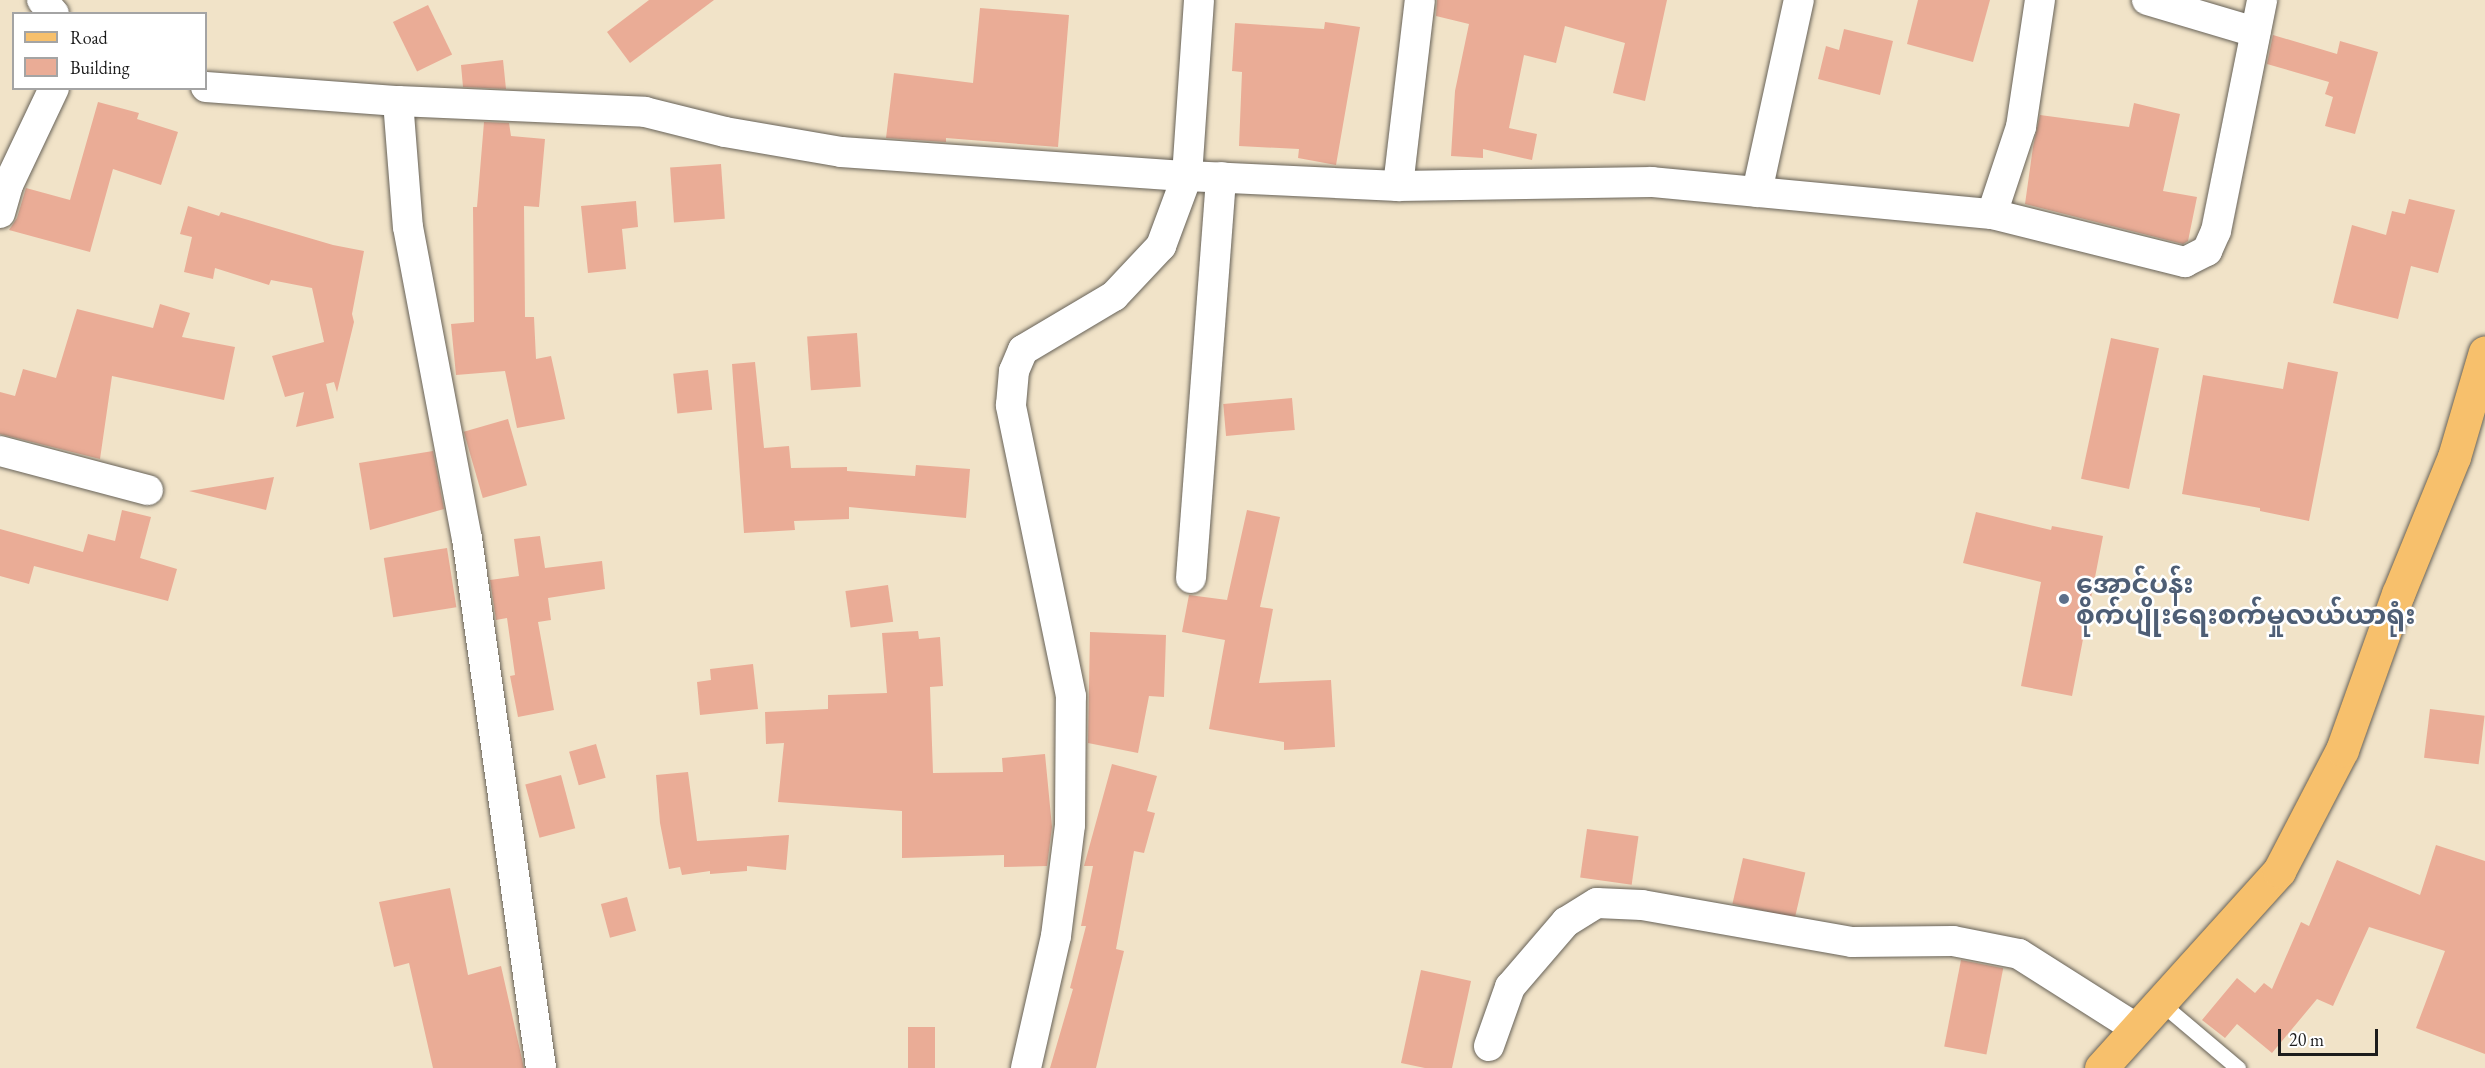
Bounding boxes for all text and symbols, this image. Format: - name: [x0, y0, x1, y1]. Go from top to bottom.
- legend: [12, 12, 207, 90]
- text: Road: [70, 26, 108, 49]
- text: Building: [70, 56, 130, 79]
- place label: အောင်ပန်း စိုက်ပျိုးရေးစက်မှုလယ်ယာရုံး: [2076, 567, 2416, 630]
- marker: အောင်ပန်း စိုက်ပျိုးရေးစက်မှုလယ်ယာရုံး: [2057, 592, 2071, 606]
- scale bar: [2281, 1017, 2382, 1055]
- text: 20 m: [2289, 1028, 2324, 1051]

